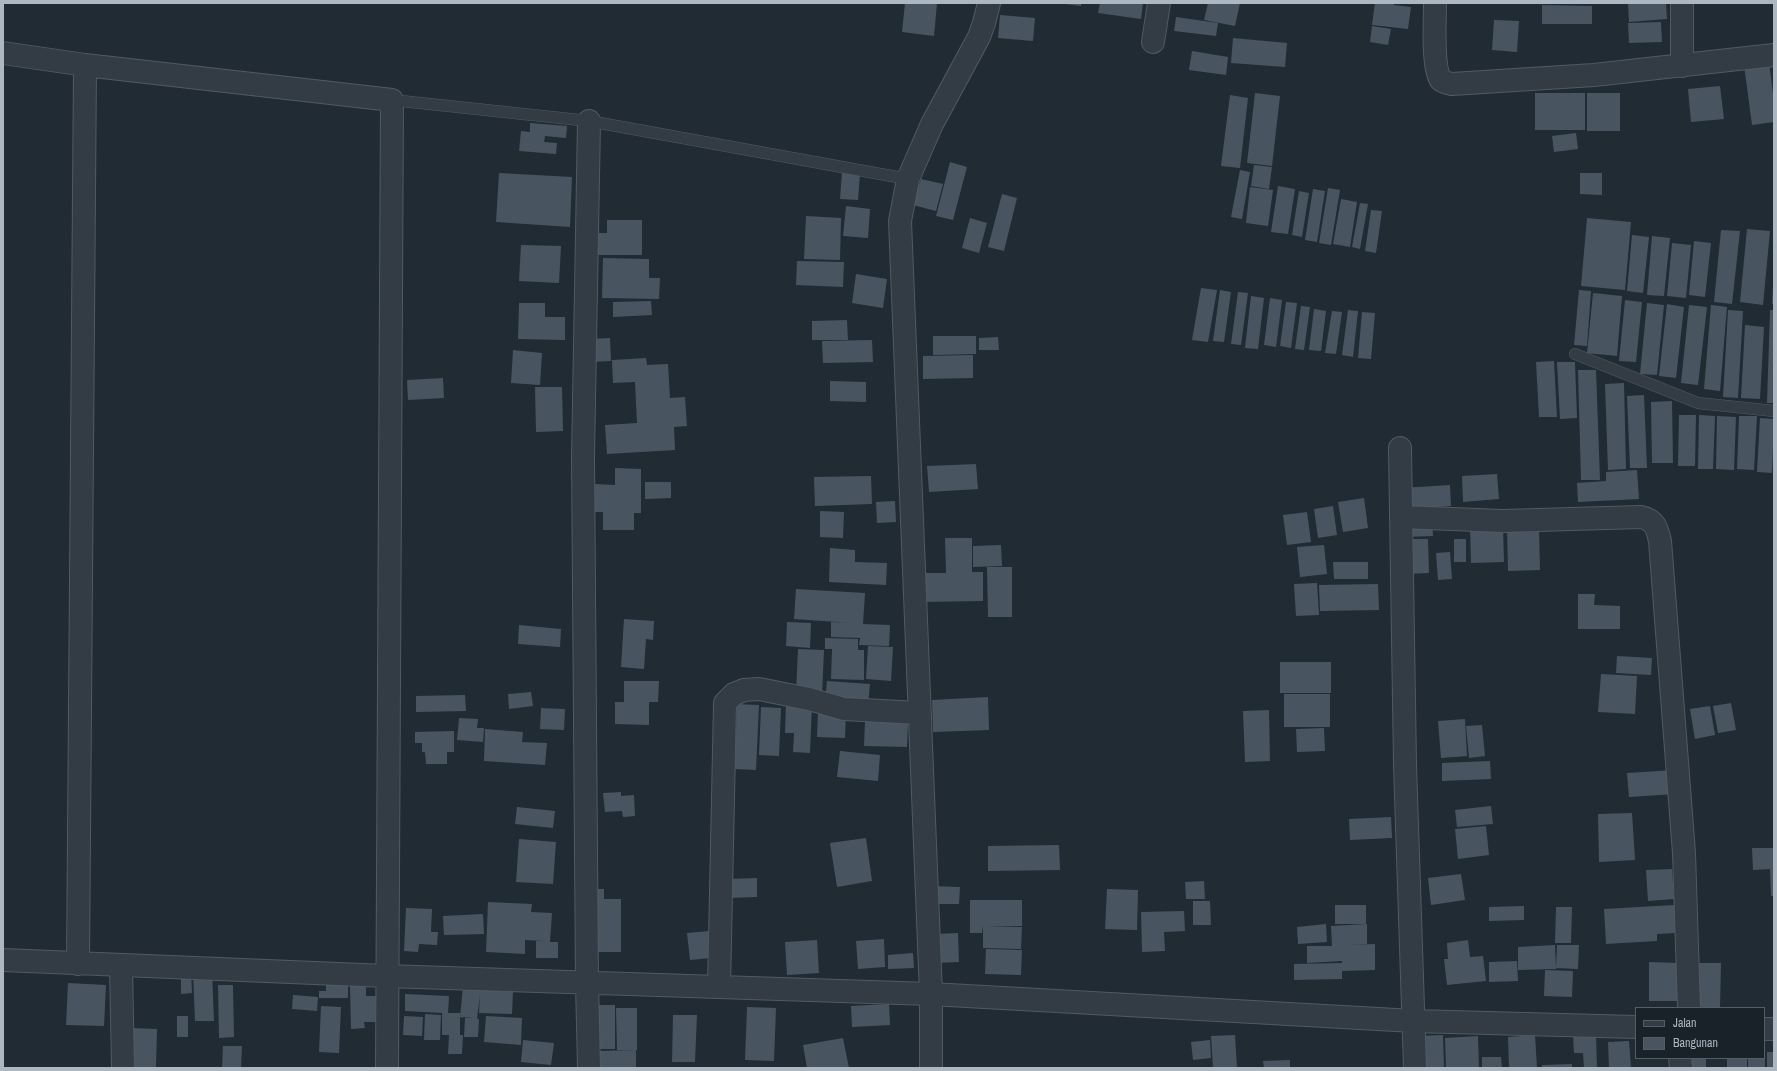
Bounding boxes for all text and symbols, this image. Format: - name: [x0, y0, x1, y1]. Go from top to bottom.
- legend: [1635, 1007, 1765, 1059]
- text: Jalan: [1673, 1015, 1697, 1031]
- text: Bangunan: [1673, 1035, 1718, 1051]

